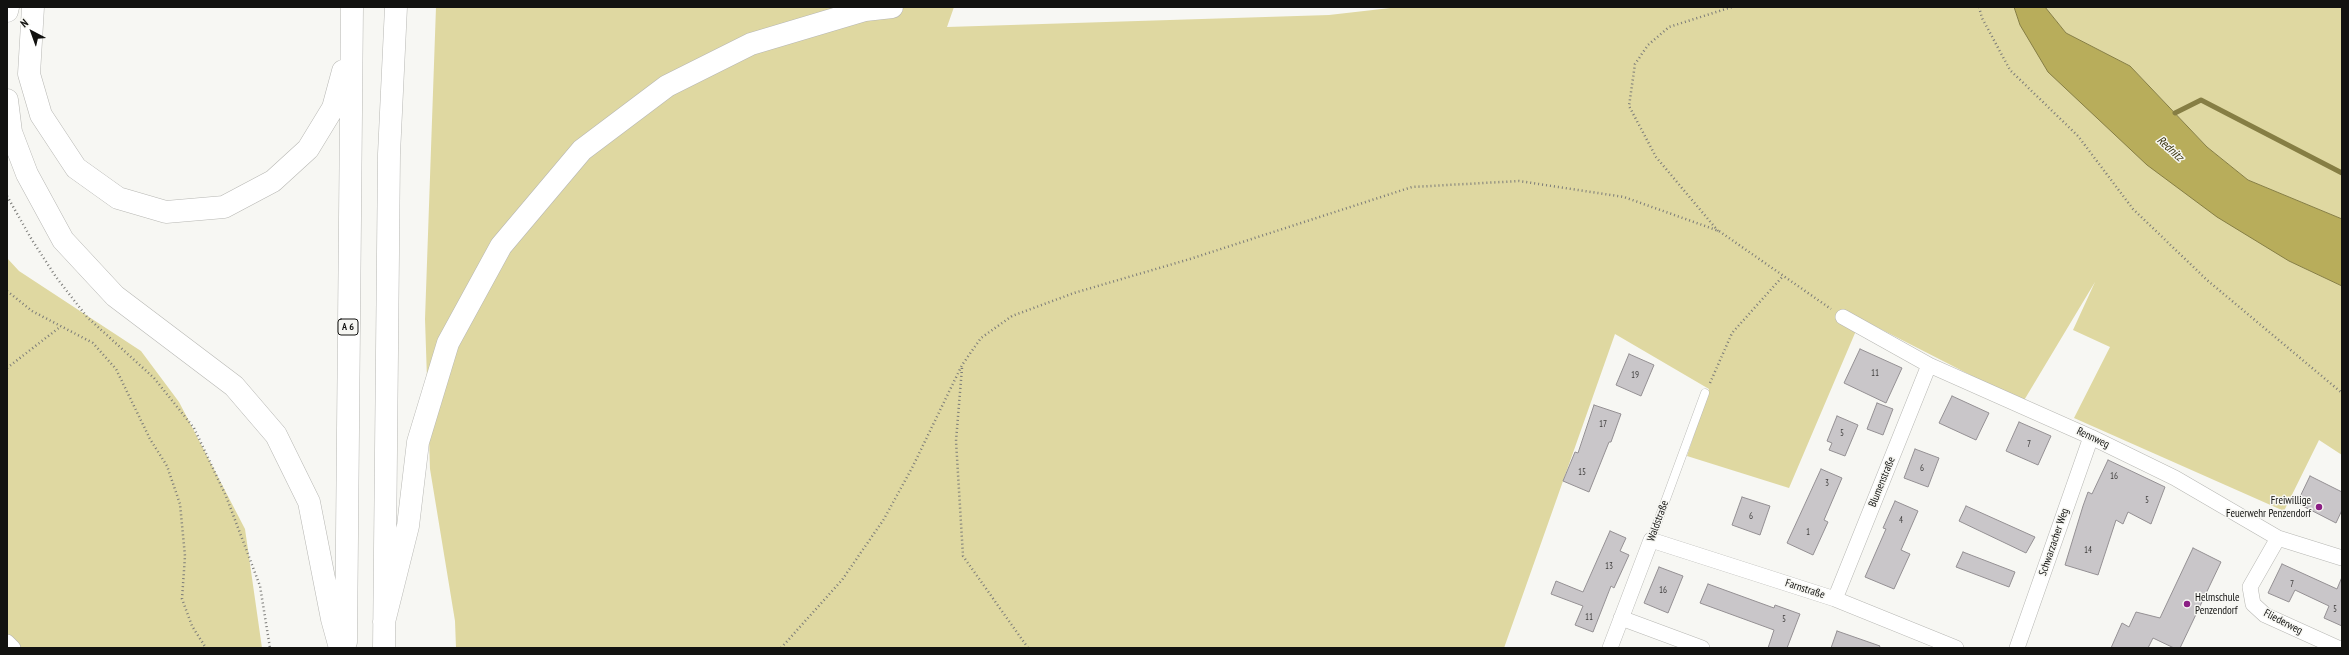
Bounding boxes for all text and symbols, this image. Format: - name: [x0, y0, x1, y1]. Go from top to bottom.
- north arrow: [12, 12, 52, 52]
- text: N: [17, 16, 31, 30]
- water label: Rednitz: [2154, 133, 2186, 165]
- road number: A 6: [338, 319, 358, 335]
- house number: 11: [1871, 368, 1879, 378]
- house number: 19: [1631, 370, 1639, 380]
- house number: 17: [1599, 419, 1607, 429]
- street label: Rennweg: [2075, 425, 2111, 451]
- house number: 5: [1840, 428, 1844, 438]
- house number: 7: [2027, 439, 2031, 449]
- street label: Blumenstraße: [1866, 455, 1898, 509]
- house number: 6: [1920, 463, 1924, 473]
- house number: 15: [1578, 467, 1586, 477]
- house number: 16: [2110, 471, 2118, 481]
- house number: 3: [1825, 478, 1829, 488]
- place label: Freiwillige Feuerwehr Penzendorf: [2226, 494, 2311, 520]
- house number: 5: [2145, 495, 2149, 505]
- street label: Waldstraße: [1644, 499, 1672, 543]
- marker: Freiwillige Feuerwehr Penzendorf: [2314, 502, 2324, 512]
- street label: Schwarzacher Weg: [2036, 506, 2072, 578]
- house number: 6: [1749, 511, 1753, 521]
- house number: 4: [1899, 515, 1903, 525]
- house number: 1: [1806, 527, 1810, 537]
- house number: 14: [2084, 545, 2092, 555]
- house number: 13: [1605, 561, 1613, 571]
- street label: Farnstraße: [1784, 576, 1826, 602]
- house number: 7: [2290, 579, 2294, 589]
- house number: 16: [1659, 585, 1667, 595]
- place label: Helmschule Penzendorf: [2195, 591, 2240, 617]
- marker: Helmschule Penzendorf: [2182, 599, 2192, 609]
- house number: 5: [2333, 604, 2337, 614]
- street label: Fliederweg: [2261, 607, 2305, 637]
- house number: 11: [1585, 612, 1593, 622]
- house number: 5: [1782, 614, 1786, 624]

